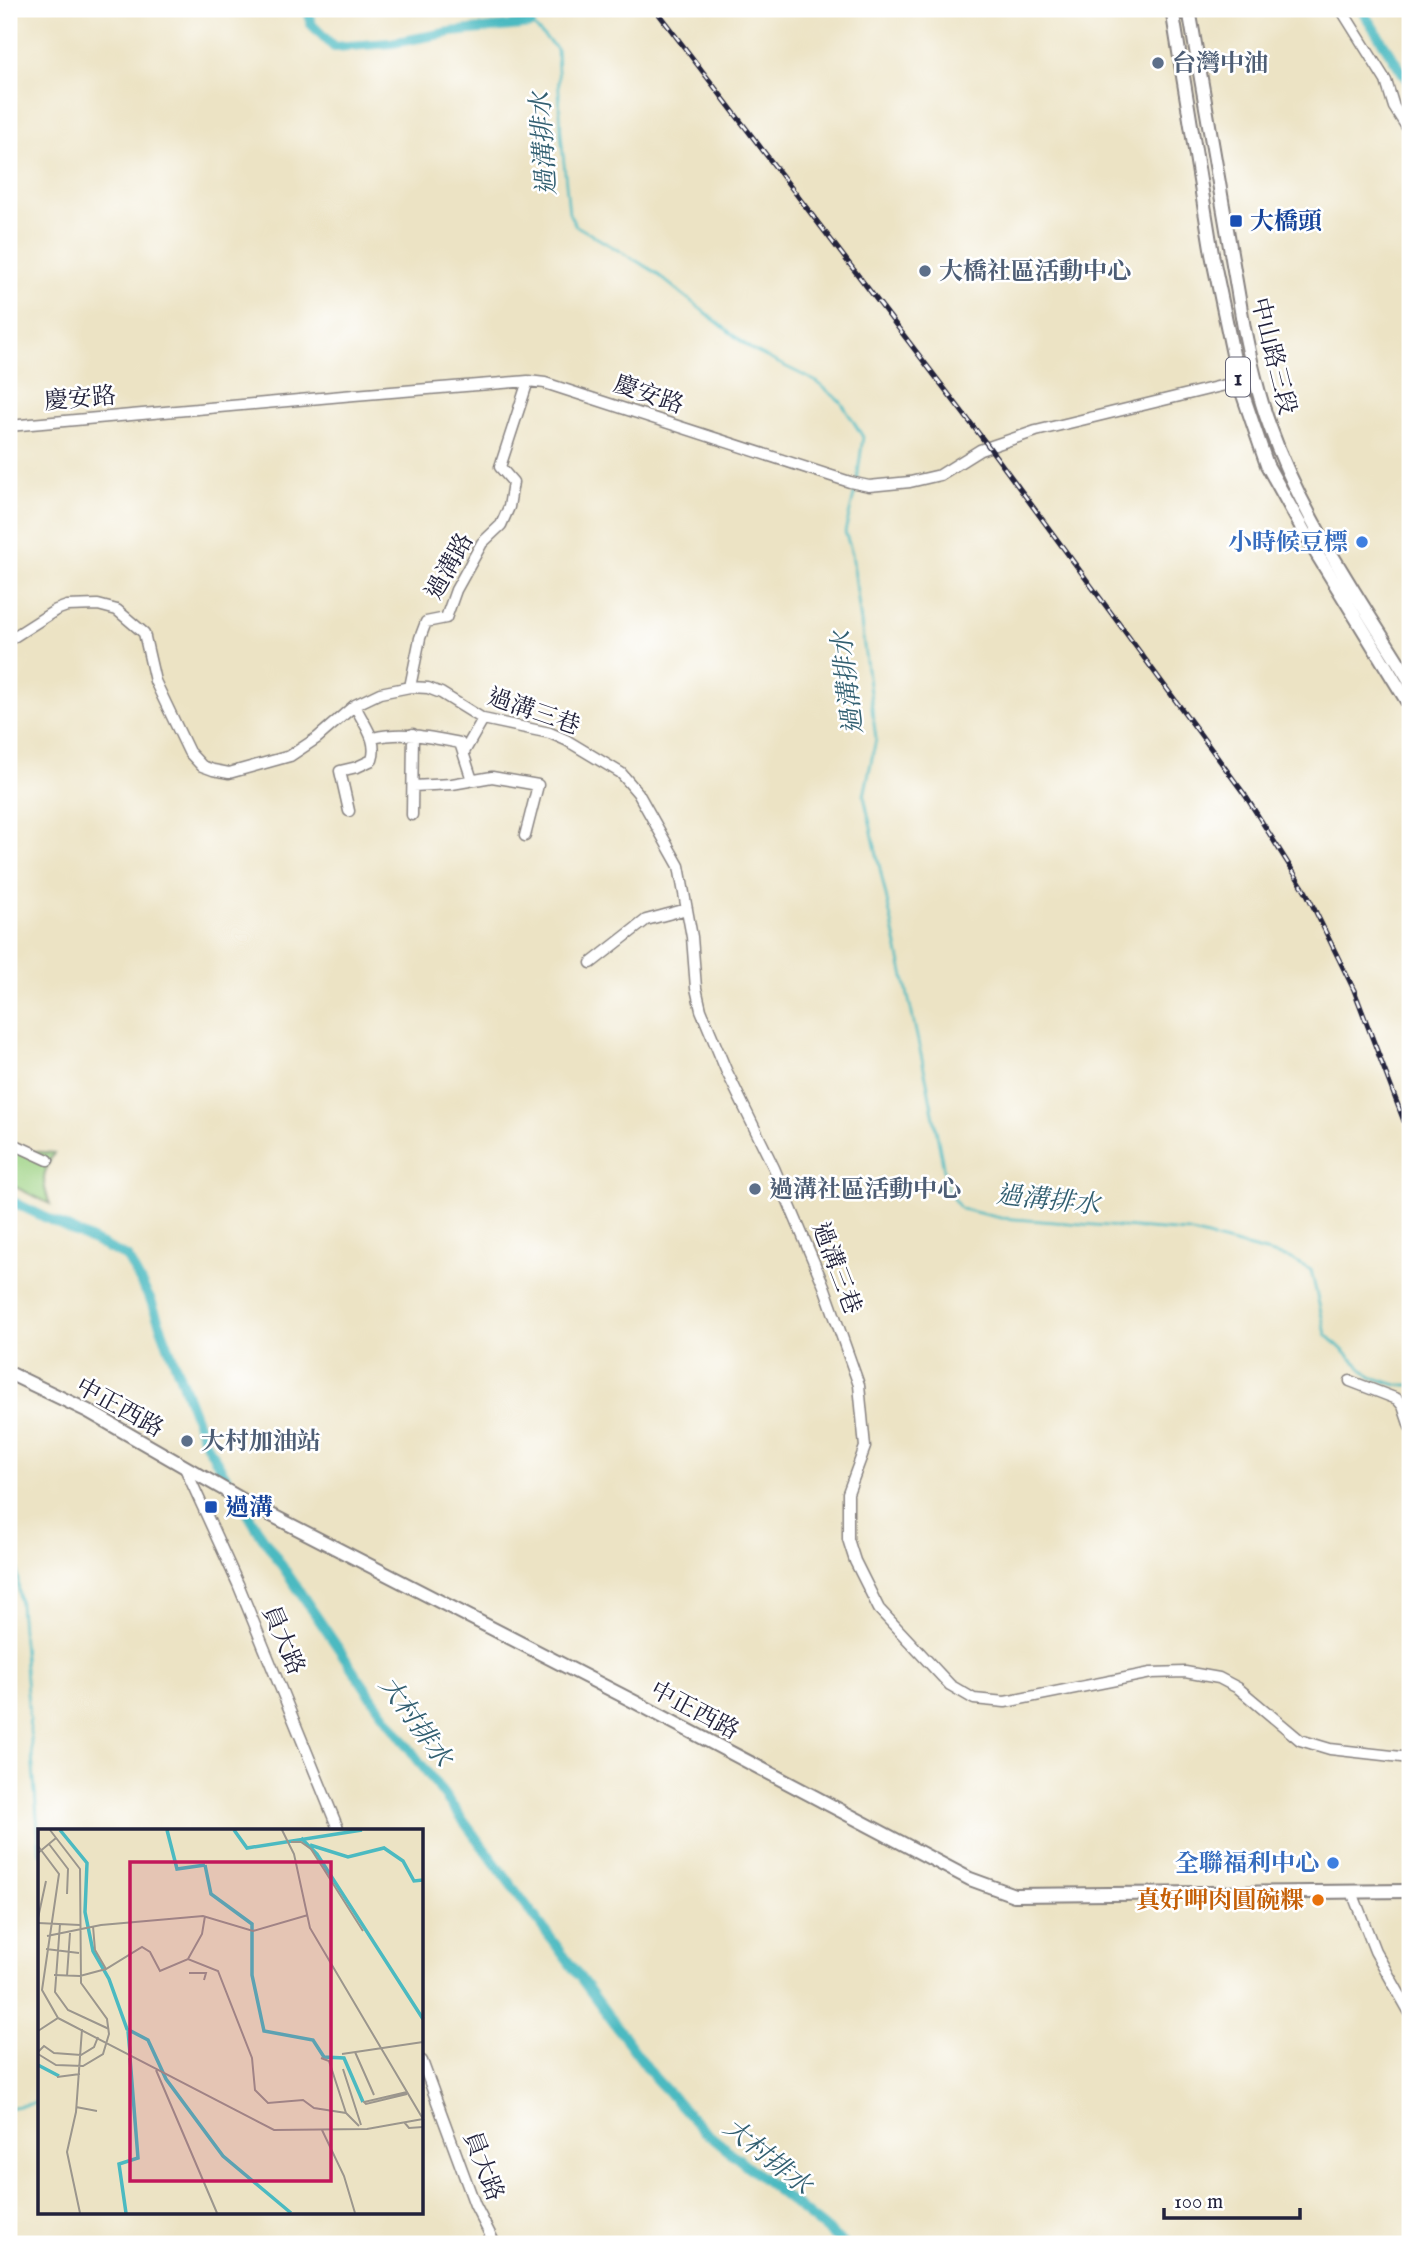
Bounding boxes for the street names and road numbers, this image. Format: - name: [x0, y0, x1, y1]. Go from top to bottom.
- street label: 中山路三段: [1243, 294, 1302, 418]
- road number: 1: [1226, 358, 1250, 396]
- street label: 慶安路: [609, 369, 688, 422]
- street label: 慶安路: [43, 381, 117, 418]
- street label: 過溝路: [419, 528, 481, 606]
- street label: 過溝三巷: [483, 682, 584, 743]
- street label: 過溝三巷: [804, 1218, 867, 1319]
- street label: 中正西路: [70, 1371, 169, 1445]
- street label: 員大路: [254, 1601, 311, 1680]
- street label: 中正西路: [645, 1675, 744, 1748]
- street label: 員大路: [455, 2127, 510, 2206]

